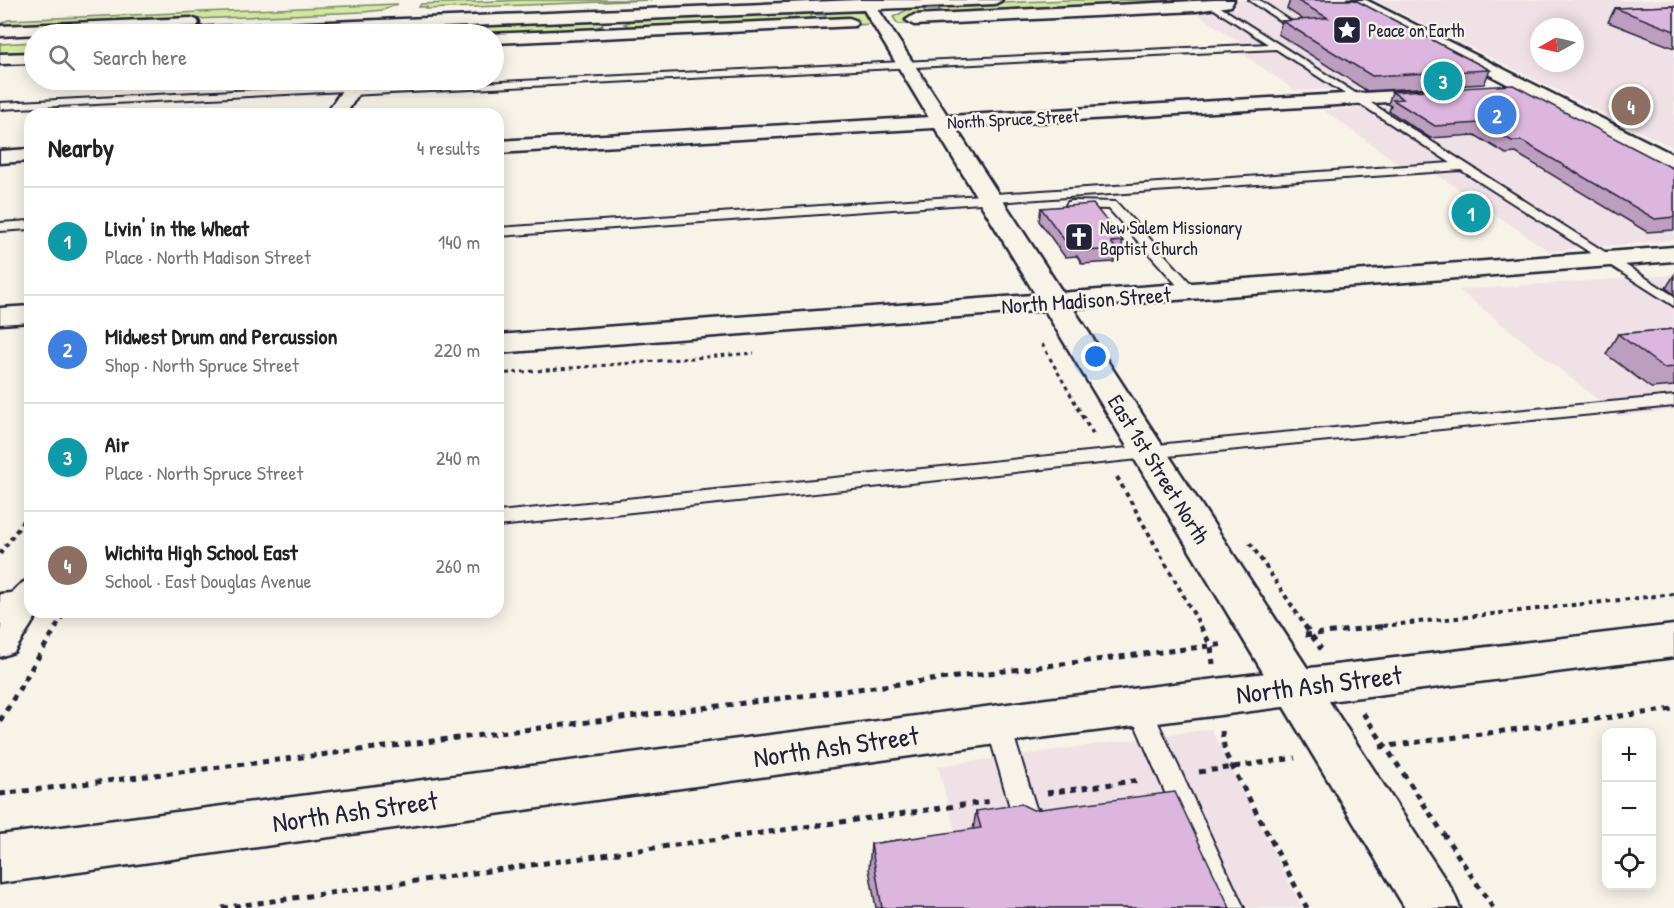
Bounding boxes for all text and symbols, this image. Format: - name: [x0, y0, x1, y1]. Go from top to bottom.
- place icon: Peace on Earth: [1331, 14, 1363, 46]
- place label: Peace on Earth: [1368, 18, 1465, 43]
- north arrow: [1530, 18, 1584, 72]
- search box: [24, 24, 504, 90]
- icon: search: [45, 41, 78, 74]
- text: Search here: [93, 42, 187, 72]
- pin: 3: [1424, 58, 1462, 104]
- pin: 4: [1612, 84, 1650, 128]
- pin: 2: [1478, 92, 1516, 138]
- street label: North Spruce Street: [946, 103, 1080, 135]
- text: Nearby: [48, 130, 114, 165]
- text: 4 results: [417, 134, 480, 161]
- pin: 1: [1452, 190, 1490, 236]
- text: Livin' in the Wheat: [105, 213, 249, 243]
- place label: New Salem Missionary Baptist Church: [1100, 215, 1243, 261]
- church icon: New Salem Missionary Baptist Church: [1063, 221, 1095, 253]
- text: 1: [64, 228, 71, 255]
- text: 140 m: [438, 228, 480, 255]
- text: Place · North Madison Street: [105, 243, 311, 270]
- street label: North Madison Street: [1000, 279, 1172, 321]
- text: Midwest Drum and Percussion: [105, 321, 337, 351]
- text: 2: [63, 336, 72, 363]
- text: 220 m: [434, 336, 480, 363]
- your location: [1081, 342, 1110, 371]
- text: Shop · North Spruce Street: [105, 351, 299, 378]
- street label: East 1st Street North: [1101, 389, 1217, 549]
- text: Air: [105, 429, 129, 459]
- text: 3: [63, 444, 72, 471]
- text: 240 m: [436, 444, 480, 471]
- text: Place · North Spruce Street: [105, 459, 303, 486]
- text: Wichita High School East: [105, 537, 298, 567]
- text: 4: [64, 552, 71, 579]
- text: 260 m: [436, 552, 480, 579]
- text: School · East Douglas Avenue: [105, 567, 311, 594]
- street label: North Ash Street: [1234, 656, 1405, 712]
- street label: North Ash Street: [751, 716, 922, 775]
- map controls: [1602, 728, 1656, 890]
- button: +: [1602, 728, 1656, 782]
- street label: North Ash Street: [270, 781, 441, 840]
- button: −: [1602, 782, 1656, 836]
- button: locate: [1602, 836, 1656, 890]

